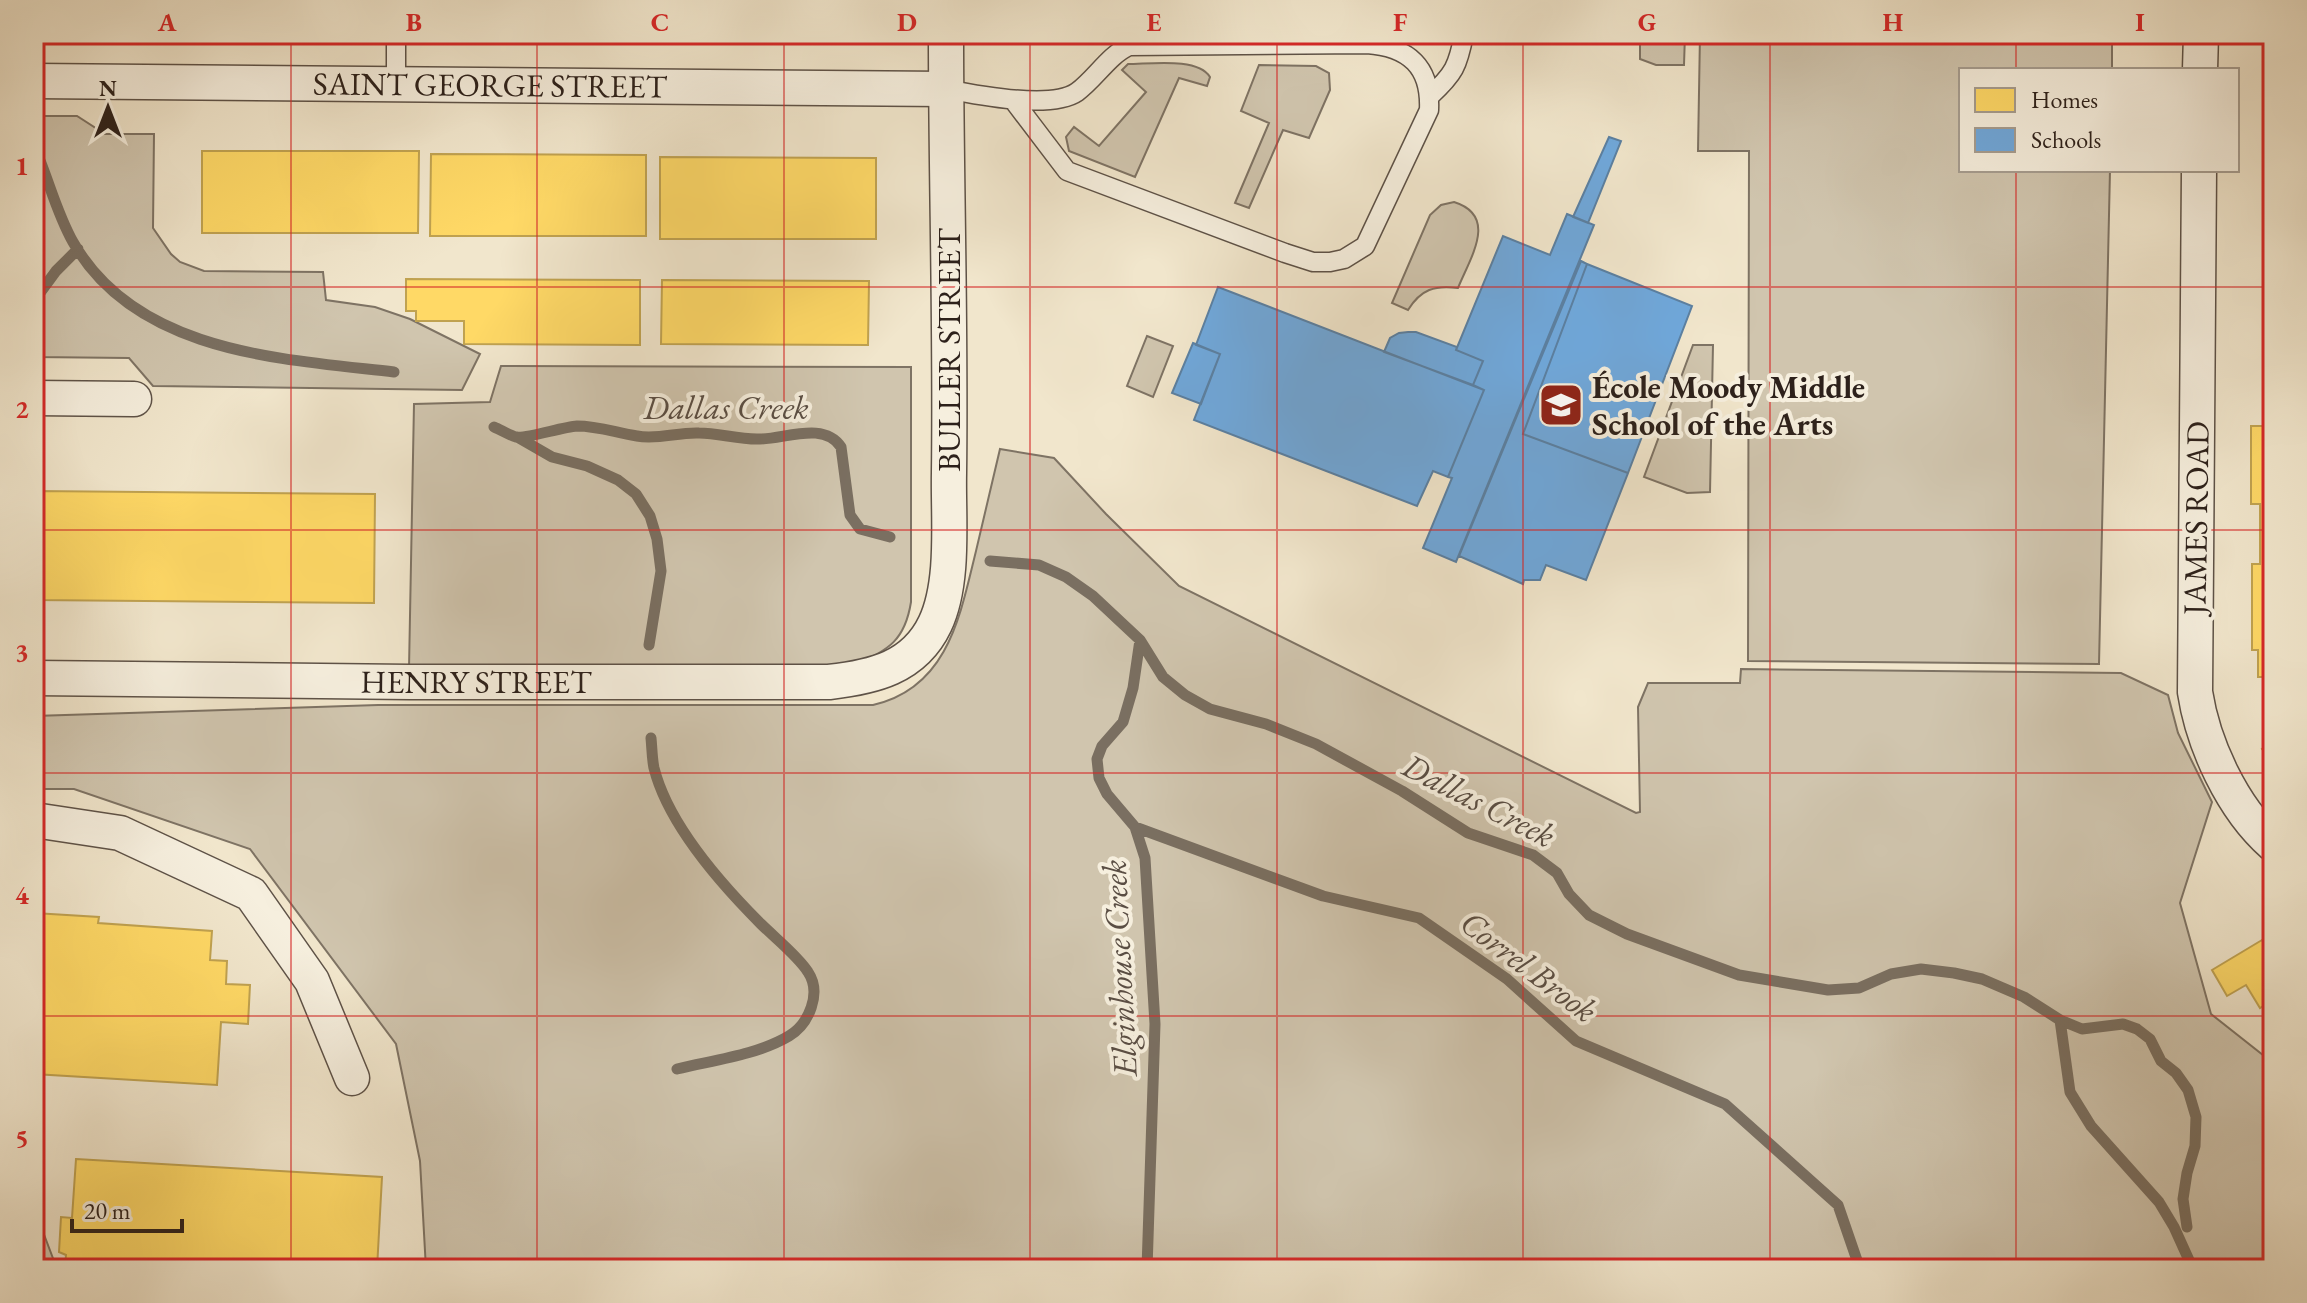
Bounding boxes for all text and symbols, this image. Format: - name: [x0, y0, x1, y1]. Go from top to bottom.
- text: A: [157, 5, 177, 39]
- text: B: [406, 5, 422, 39]
- text: C: [651, 5, 669, 39]
- text: D: [897, 5, 917, 39]
- text: E: [1147, 5, 1162, 39]
- text: F: [1393, 5, 1407, 39]
- text: G: [1638, 5, 1657, 39]
- text: H: [1883, 5, 1904, 39]
- text: I: [2135, 5, 2145, 39]
- street label: SAINT GEORGE STREET: [313, 62, 668, 108]
- north arrow: [68, 68, 148, 148]
- legend: [1959, 68, 2239, 172]
- text: N: [99, 74, 117, 103]
- text: Homes: [2031, 84, 2098, 115]
- text: Schools: [2031, 124, 2101, 155]
- text: 1: [15, 149, 29, 183]
- street label: BULLER STREET: [928, 228, 970, 472]
- place label: École Moody Middle School of the Arts: [1592, 366, 1865, 445]
- school or university icon: École Moody Middle School of the Arts: [1537, 381, 1585, 429]
- water label: Dallas Creek: [642, 385, 809, 429]
- text: 2: [15, 392, 29, 426]
- street label: JAMES ROAD: [2173, 421, 2219, 618]
- text: 3: [15, 635, 29, 669]
- street label: HENRY STREET: [360, 660, 592, 703]
- water label: Dallas Creek: [1394, 742, 1563, 857]
- water label: Elginhouse Creek: [1091, 859, 1147, 1079]
- text: 4: [15, 878, 29, 912]
- water label: Correl Brook: [1452, 900, 1606, 1032]
- text: 5: [15, 1121, 29, 1155]
- scale bar: [72, 1183, 182, 1233]
- text: 20 m: [84, 1195, 131, 1226]

